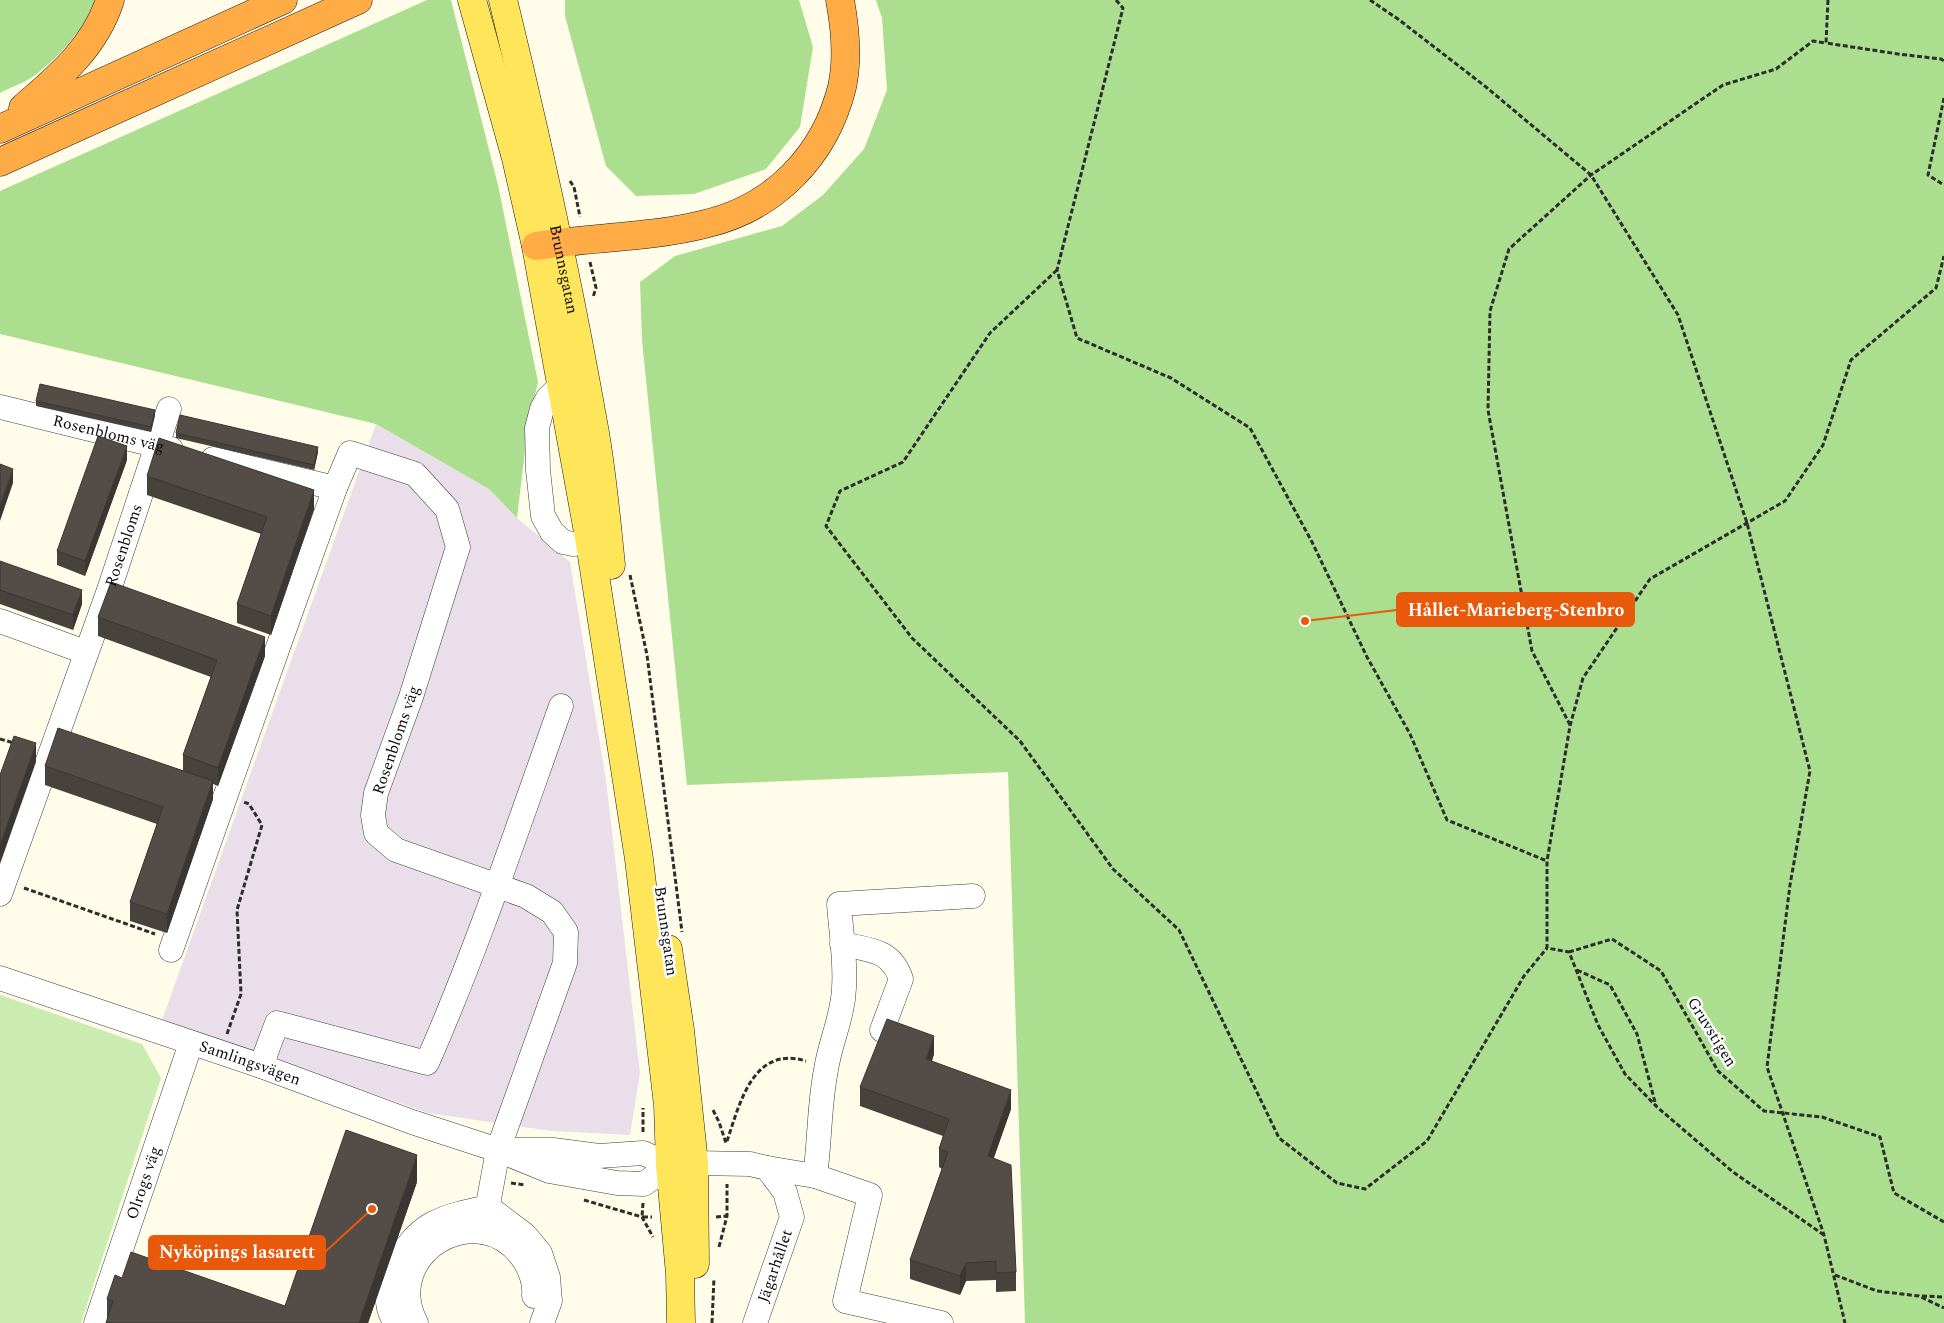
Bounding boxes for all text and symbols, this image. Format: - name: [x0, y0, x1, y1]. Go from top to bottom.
- street label: Brunnsgatan: [543, 222, 584, 316]
- street label: Rosenbloms väg: [50, 408, 167, 459]
- street label: Rosenbloms: [99, 501, 149, 590]
- callout: Hållet-Marieberg-Stenbro: [1397, 593, 1634, 626]
- text: Hållet-Marieberg-Stenbro: [1408, 597, 1625, 624]
- street label: Rosenbloms väg: [366, 682, 426, 798]
- street label: Brunnsgatan: [648, 885, 684, 977]
- street label: Gruvstigen: [1681, 992, 1743, 1072]
- street label: Samlingsvägen: [196, 1034, 304, 1092]
- street label: Olrogs väg: [120, 1143, 167, 1223]
- street label: Jägarhållet: [751, 1226, 799, 1306]
- callout: Nyköpings lasarett: [149, 1236, 325, 1269]
- text: Nyköpings lasarett: [159, 1239, 315, 1266]

